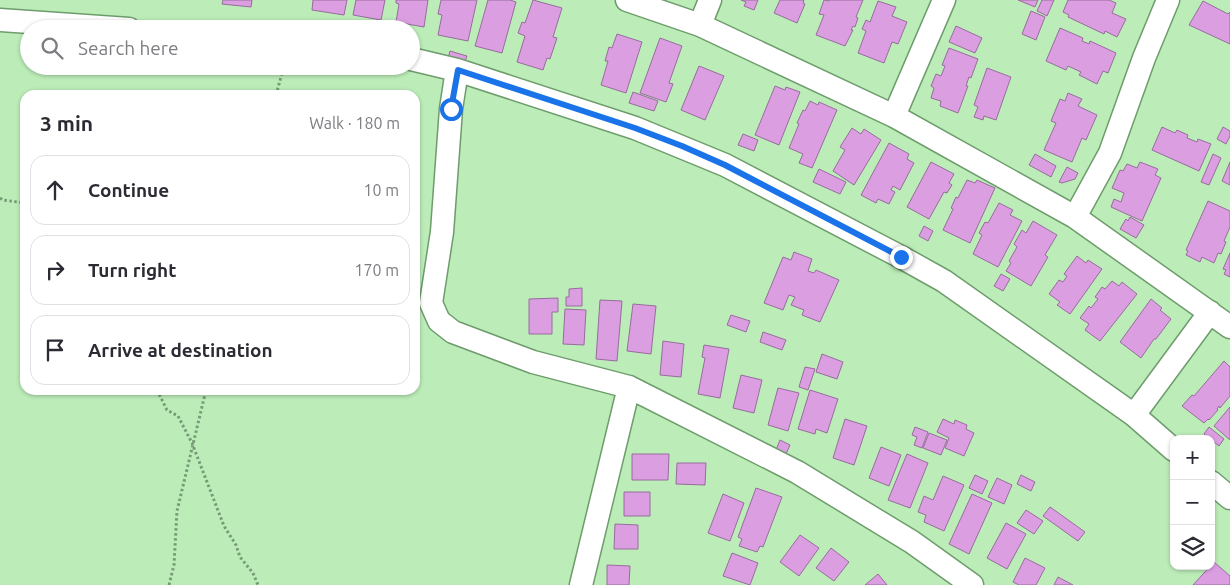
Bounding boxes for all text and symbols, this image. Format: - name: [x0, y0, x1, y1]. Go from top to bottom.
- search box: [20, 20, 420, 75]
- icon: search: [38, 34, 66, 62]
- text: Search here: [78, 37, 178, 59]
- route start: [440, 98, 463, 121]
- text: 3 min: [40, 111, 93, 135]
- text: Walk · 180 m: [309, 114, 400, 132]
- icon: ahead: [41, 176, 69, 204]
- text: Continue: [88, 179, 169, 201]
- text: 10 m: [363, 181, 399, 199]
- route end: [890, 246, 913, 269]
- icon: right: [41, 256, 69, 284]
- text: Turn right: [88, 259, 176, 281]
- text: 170 m: [354, 261, 399, 279]
- icon: arrive: [41, 336, 69, 364]
- text: Arrive at destination: [88, 339, 273, 361]
- map controls: [1170, 435, 1215, 570]
- button: +: [1170, 435, 1215, 480]
- button: −: [1170, 480, 1215, 525]
- button: layers: [1170, 525, 1215, 570]

